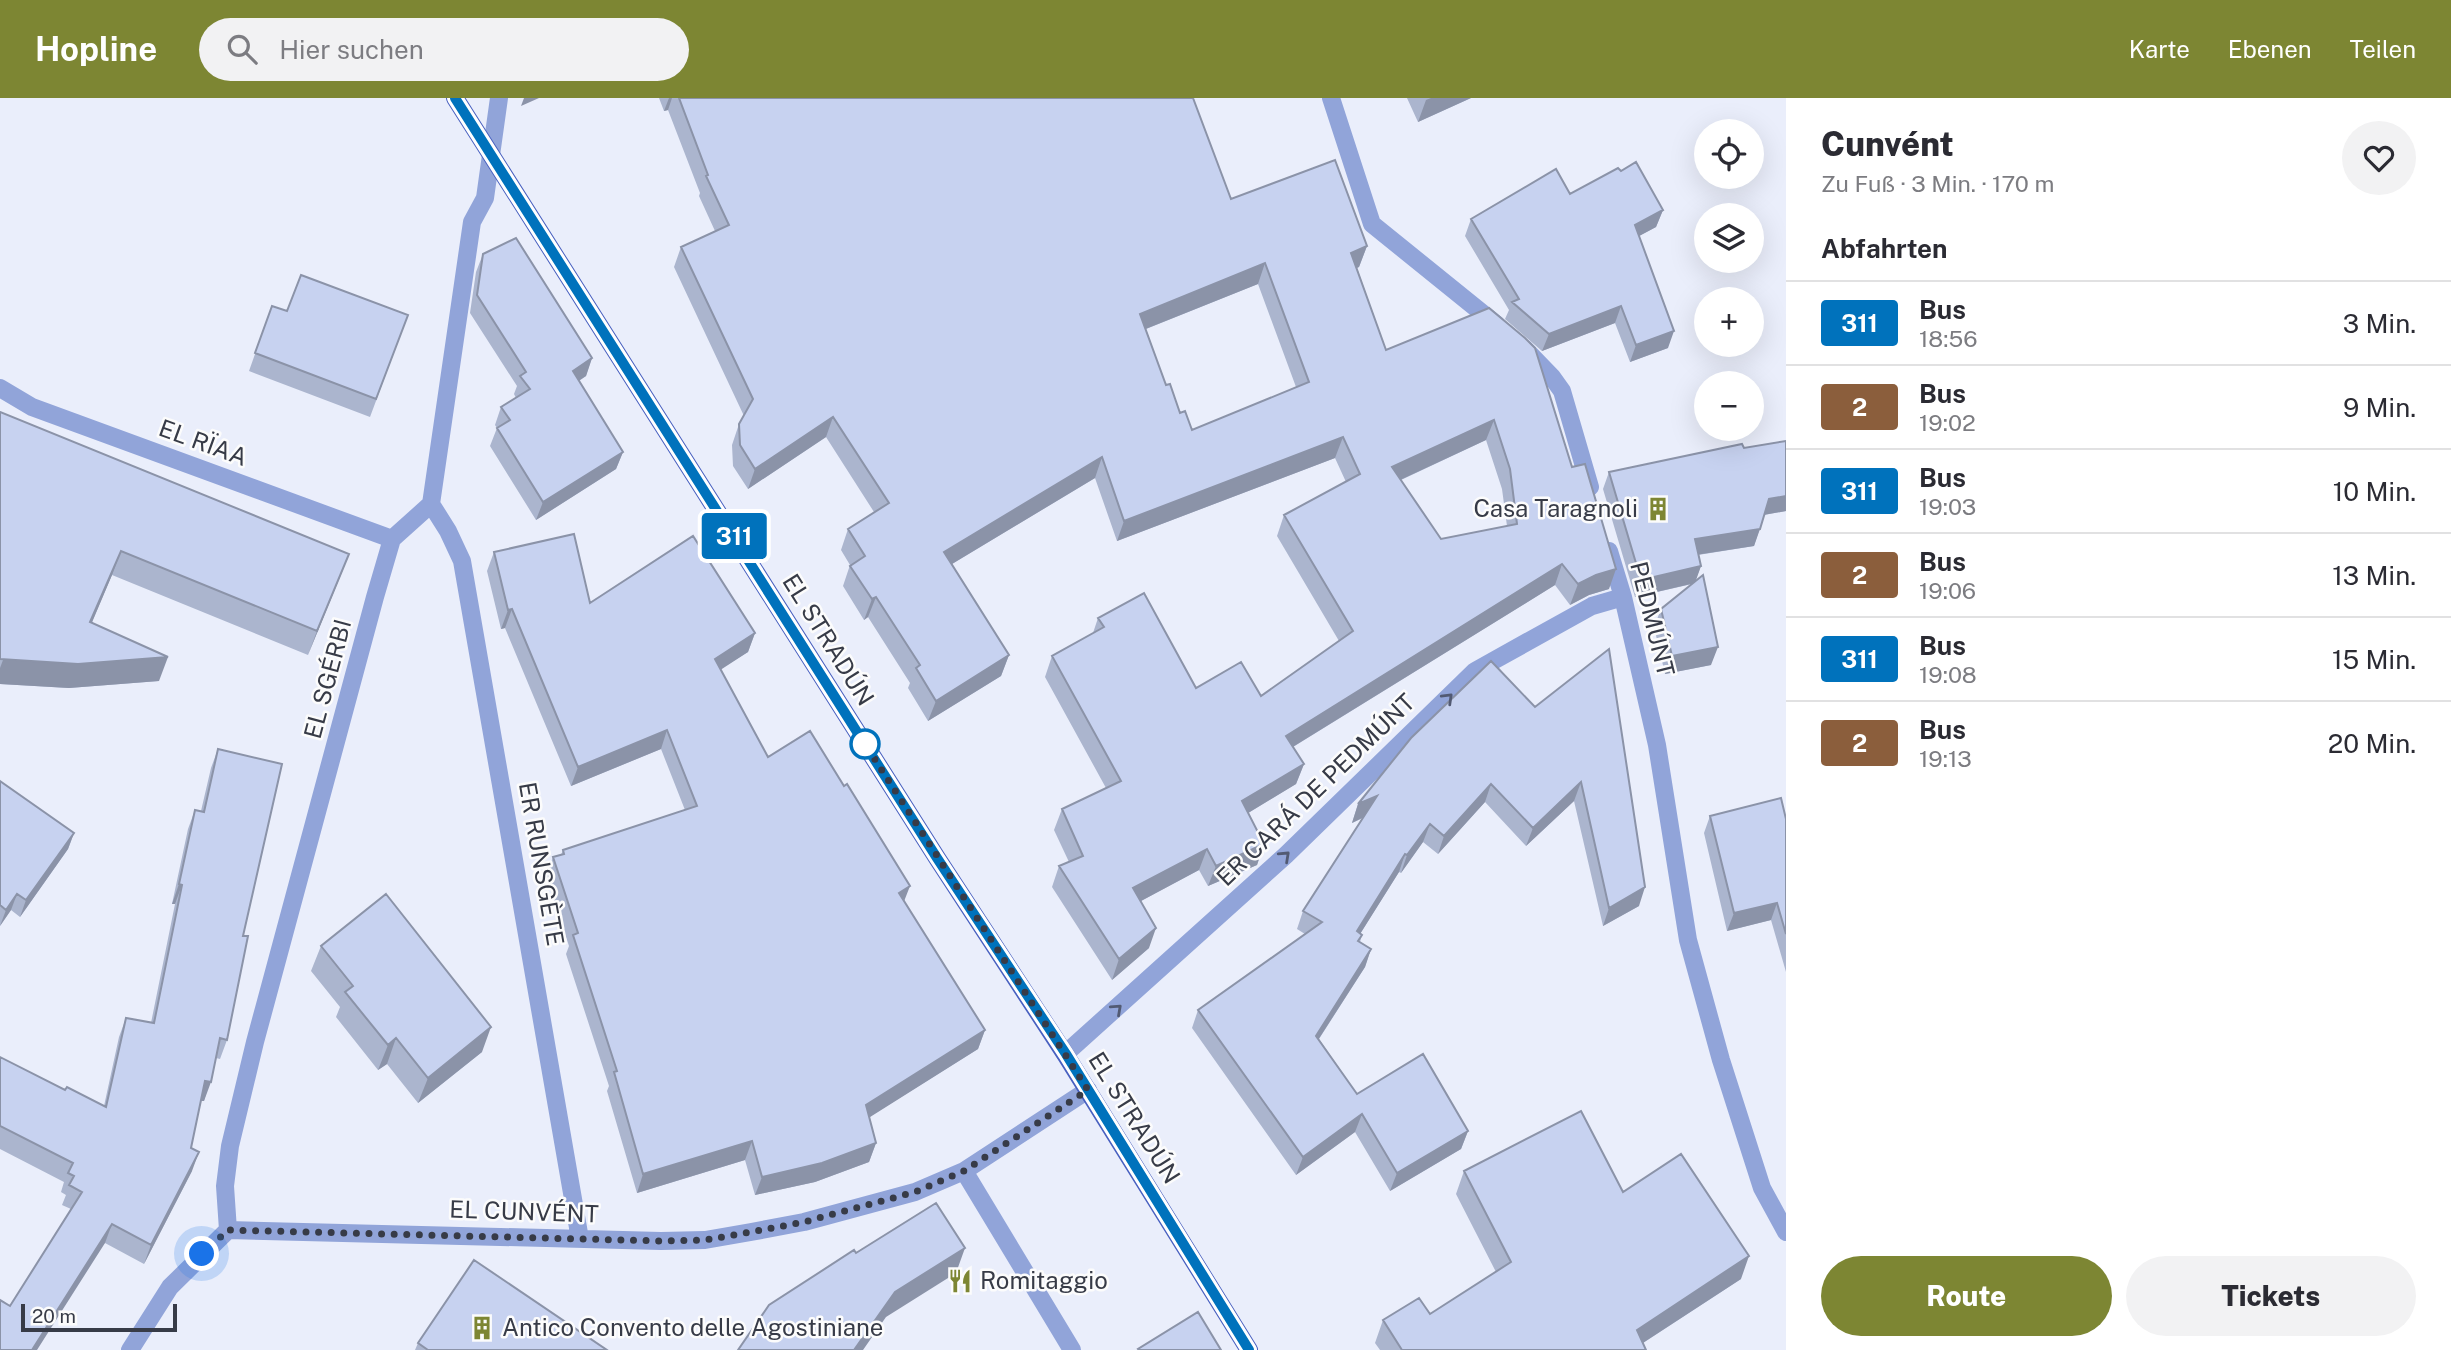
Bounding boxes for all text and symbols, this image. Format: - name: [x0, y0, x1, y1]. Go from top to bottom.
- search box: [199, 18, 689, 81]
- text: Hopline: [35, 30, 157, 68]
- icon: search: [223, 30, 261, 68]
- text: Hier suchen: [279, 34, 424, 65]
- text: Karte: [2129, 35, 2190, 63]
- text: Ebenen: [2228, 35, 2312, 63]
- text: Teilen: [2350, 35, 2416, 63]
- map controls: [1694, 119, 1764, 441]
- button: locate: [1694, 119, 1764, 189]
- button: heart: [2342, 121, 2416, 195]
- text: Cunvént: [1821, 125, 1954, 163]
- text: Zu Fuß · 3 Min. · 170 m: [1821, 170, 2054, 197]
- button: layers: [1694, 203, 1764, 273]
- text: Abfahrten: [1821, 233, 1947, 264]
- button: +: [1694, 287, 1764, 357]
- text: Bus: [1919, 294, 1966, 325]
- text: 3 Min.: [2343, 308, 2416, 339]
- text: 311: [1841, 309, 1878, 337]
- text: 18:56: [1919, 325, 1978, 352]
- button: −: [1694, 371, 1764, 441]
- text: Bus: [1919, 378, 1966, 409]
- text: 9 Min.: [2343, 392, 2416, 423]
- text: 2: [1852, 393, 1867, 421]
- text: 19:02: [1919, 409, 1976, 436]
- street label: EL RÏAA: [155, 413, 251, 471]
- text: Bus: [1919, 462, 1966, 493]
- text: 10 Min.: [2333, 476, 2416, 507]
- text: 311: [1841, 477, 1878, 505]
- text: 19:03: [1919, 493, 1976, 520]
- place label: Casa Taragnoli: [1473, 494, 1638, 522]
- building icon: Casa Taragnoli: [1644, 495, 1672, 523]
- line badge: 311: [694, 513, 774, 559]
- text: 311: [716, 522, 752, 550]
- text: Bus: [1919, 546, 1966, 577]
- street label: PEDMÚNT: [1625, 558, 1681, 679]
- text: 13 Min.: [2332, 560, 2416, 591]
- text: 2: [1852, 561, 1867, 589]
- street label: EL STRADÚN: [777, 569, 880, 710]
- text: 19:06: [1919, 577, 1976, 604]
- street label: EL SGÉRBI: [298, 616, 356, 741]
- text: Bus: [1919, 630, 1966, 661]
- text: 15 Min.: [2332, 644, 2416, 675]
- text: 311: [1841, 645, 1878, 673]
- text: 19:08: [1919, 661, 1977, 688]
- street label: ER CARÁ DE PEDMÚNT: [1211, 687, 1420, 891]
- one-way arrow: [1440, 693, 1453, 706]
- text: Bus: [1919, 714, 1966, 745]
- text: 20 Min.: [2328, 728, 2416, 759]
- unlabelled marker: [850, 729, 880, 759]
- text: 2: [1852, 729, 1867, 757]
- text: 19:13: [1919, 745, 1972, 772]
- street label: ER RUNSGÈTE: [514, 780, 570, 948]
- one-way arrow: [1277, 852, 1290, 865]
- one-way arrow: [1109, 1005, 1122, 1018]
- street label: EL STRADÚN: [1083, 1047, 1186, 1188]
- street label: EL CUNVÉNT: [449, 1194, 599, 1228]
- your location: [184, 1236, 219, 1271]
- button: Route: [1821, 1256, 2112, 1336]
- button: Tickets: [2126, 1256, 2416, 1336]
- place label: Romitaggio: [980, 1266, 1108, 1294]
- restaurant icon: Romitaggio: [946, 1267, 974, 1295]
- scale bar: [21, 1301, 177, 1333]
- text: 20 m: [32, 1305, 76, 1327]
- place label: Antico Convento delle Agostiniane: [502, 1313, 883, 1341]
- building icon: Antico Convento delle Agostiniane: [468, 1314, 496, 1342]

